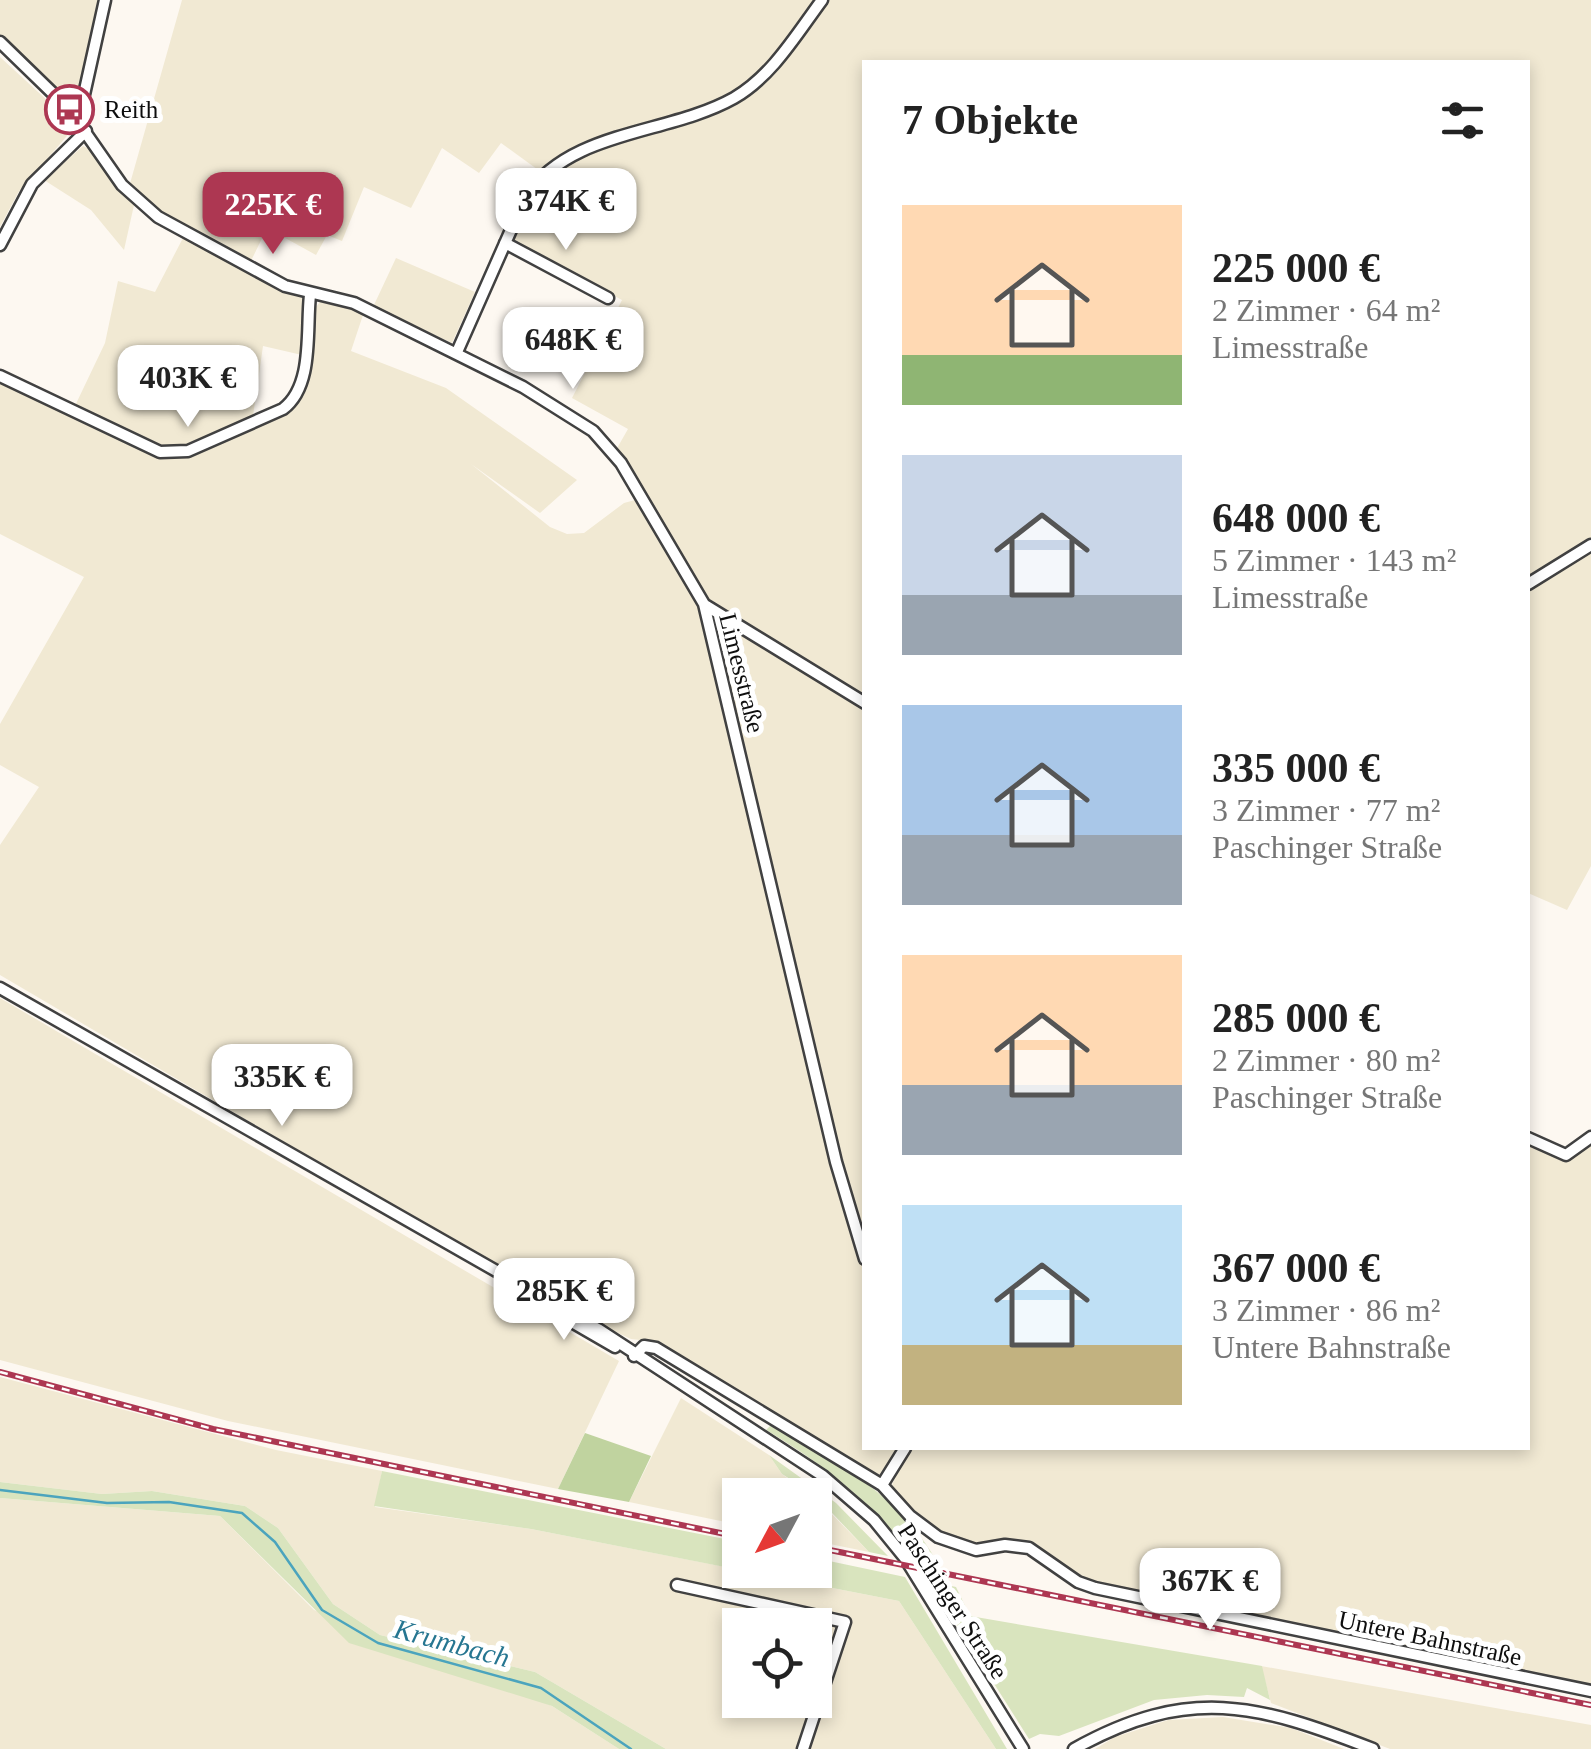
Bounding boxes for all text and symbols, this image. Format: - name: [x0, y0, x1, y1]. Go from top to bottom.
- bus stop icon: Reith: [43, 83, 95, 135]
- icon: filters: [1435, 93, 1490, 148]
- place label: Reith: [104, 96, 159, 123]
- text: 7 Objekte: [902, 97, 1078, 143]
- pin: 374K €: [485, 168, 647, 253]
- pin: 225K €: [192, 172, 354, 257]
- text: 374K €: [518, 182, 614, 218]
- text: 225K €: [225, 186, 321, 222]
- icon: home: [982, 245, 1102, 365]
- text: 225 000 €: [1212, 245, 1380, 291]
- text: 2 Zimmer · 64 m²: [1212, 292, 1440, 328]
- pin: 648K €: [492, 307, 654, 392]
- text: 648K €: [525, 321, 621, 357]
- text: Limesstraße: [1212, 329, 1368, 365]
- pin: 403K €: [107, 345, 269, 430]
- text: 403K €: [140, 359, 236, 395]
- icon: home: [982, 495, 1102, 615]
- text: 648 000 €: [1212, 495, 1380, 541]
- text: 5 Zimmer · 143 m²: [1212, 542, 1456, 578]
- text: Limesstraße: [1212, 579, 1368, 615]
- street label: Limesstraße: [714, 610, 770, 736]
- icon: home: [982, 745, 1102, 865]
- text: 335 000 €: [1212, 745, 1380, 791]
- text: 3 Zimmer · 77 m²: [1212, 792, 1440, 828]
- text: Paschinger Straße: [1212, 829, 1442, 865]
- icon: home: [982, 995, 1102, 1115]
- text: 285 000 €: [1212, 995, 1380, 1041]
- text: 2 Zimmer · 80 m²: [1212, 1042, 1440, 1078]
- pin: 335K €: [201, 1044, 363, 1129]
- text: 335K €: [234, 1058, 330, 1094]
- text: Paschinger Straße: [1212, 1079, 1442, 1115]
- icon: home: [982, 1245, 1102, 1365]
- text: 367 000 €: [1212, 1245, 1380, 1291]
- pin: 285K €: [483, 1258, 645, 1343]
- text: 285K €: [516, 1272, 612, 1308]
- text: 3 Zimmer · 86 m²: [1212, 1292, 1440, 1328]
- text: Untere Bahnstraße: [1212, 1329, 1451, 1365]
- north arrow: [722, 1478, 832, 1588]
- map controls: [722, 1478, 832, 1718]
- street label: Paschinger Straße: [893, 1518, 1013, 1684]
- pin: 367K €: [1129, 1548, 1291, 1633]
- text: 367K €: [1162, 1562, 1258, 1598]
- street label: Untere Bahnstraße: [1336, 1605, 1524, 1671]
- button: locate: [722, 1608, 832, 1718]
- water label: Krumbach: [390, 1612, 513, 1673]

